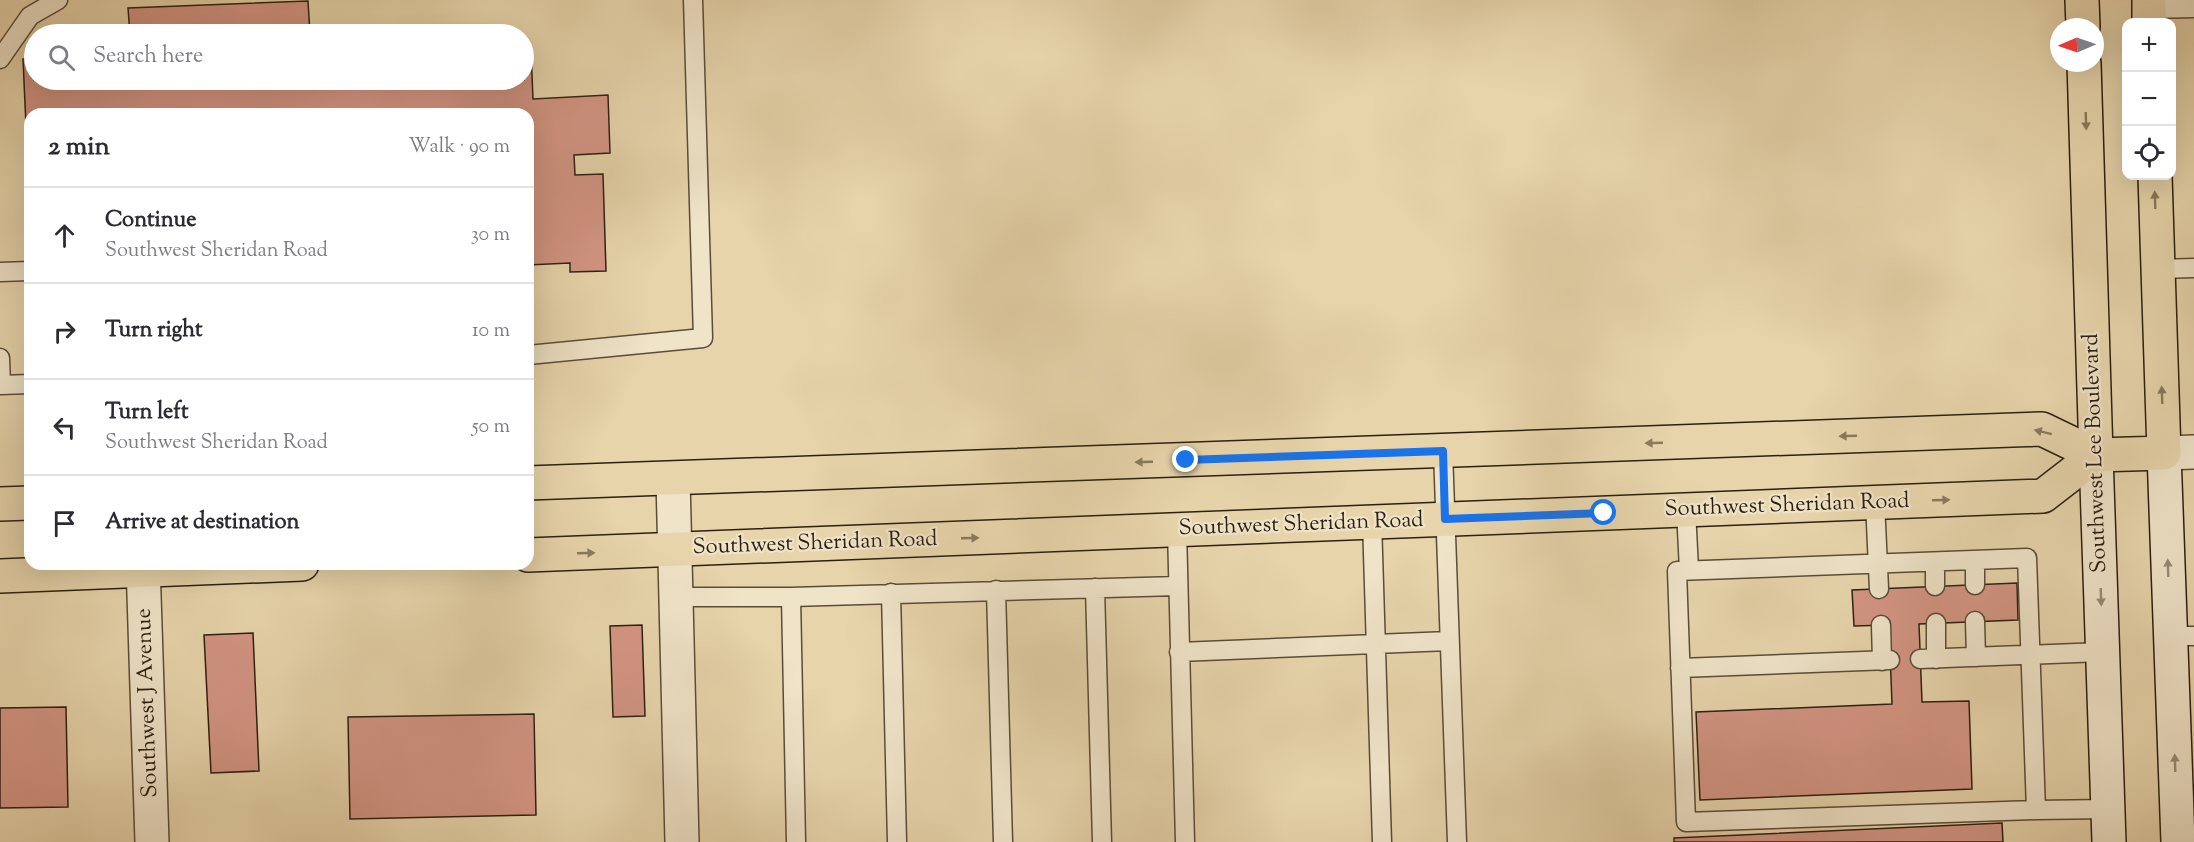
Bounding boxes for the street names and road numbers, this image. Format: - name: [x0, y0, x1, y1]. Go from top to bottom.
- street label: Southwest Lee Boulevard: [2076, 333, 2116, 573]
- street label: Southwest Sheridan Road: [1664, 486, 1910, 526]
- street label: Southwest Sheridan Road: [1178, 505, 1424, 545]
- street label: Southwest Sheridan Road: [692, 524, 938, 564]
- street label: Southwest J Avenue: [129, 608, 167, 798]

